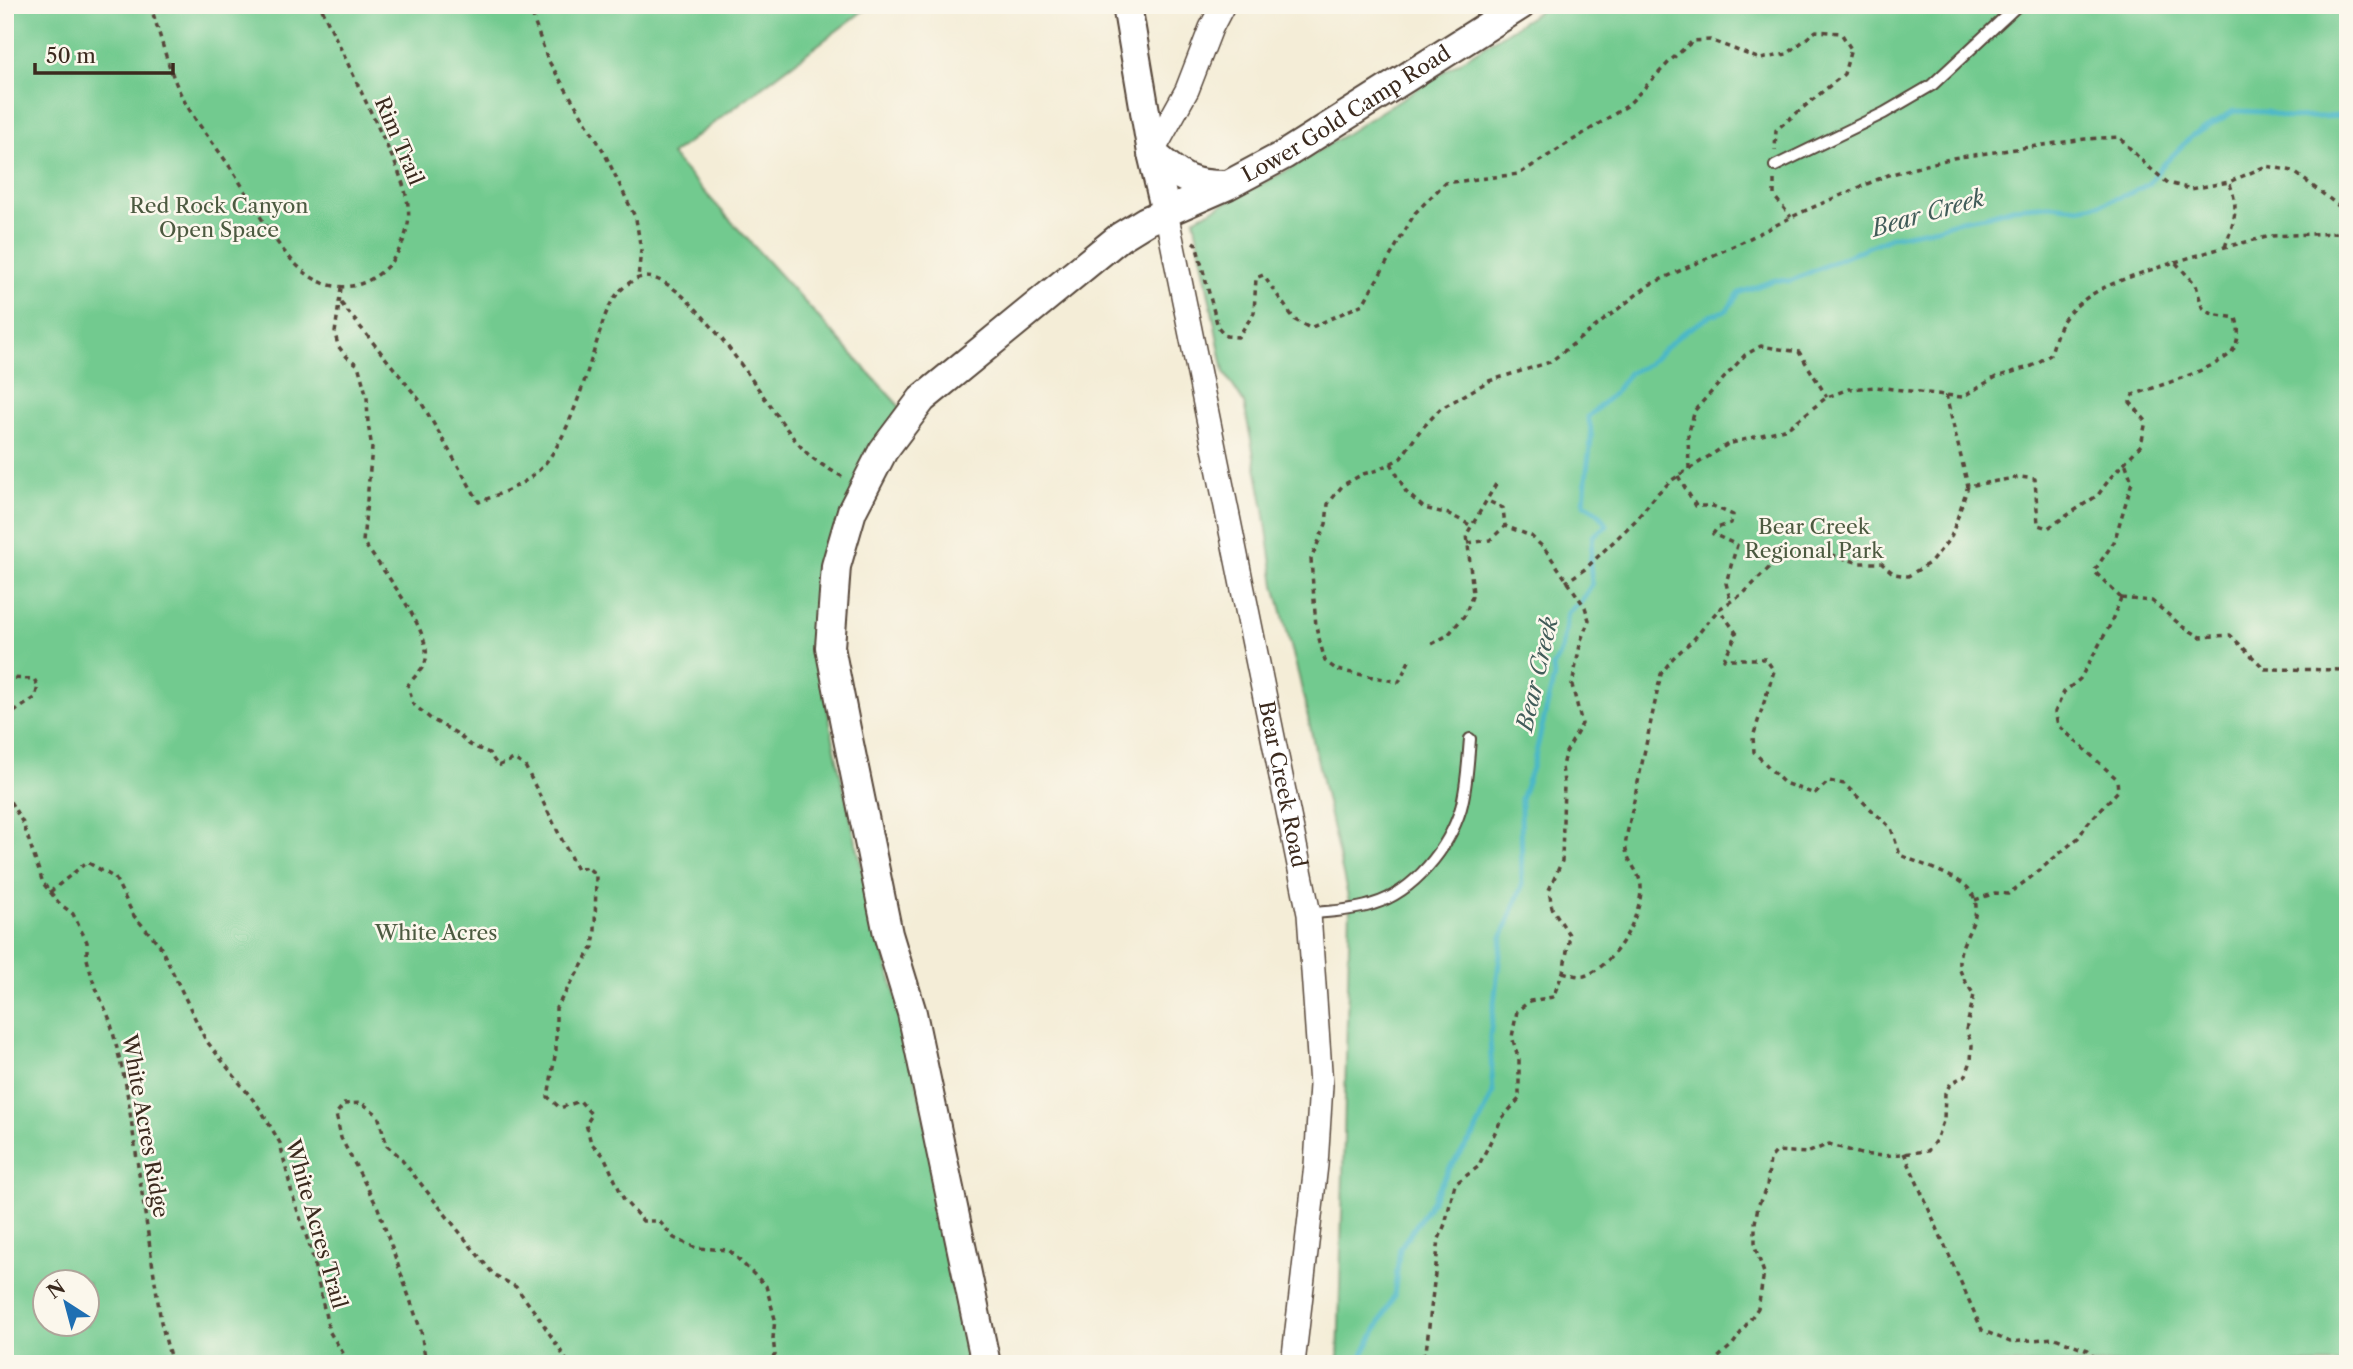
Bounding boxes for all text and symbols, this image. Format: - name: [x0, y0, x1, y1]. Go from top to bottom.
- scale bar: [35, 32, 173, 76]
- street label: Lower Gold Camp Road: [1237, 40, 1455, 187]
- text: 50 m: [46, 43, 96, 68]
- street label: Rim Trail: [370, 93, 429, 189]
- water label: Bear Creek: [1866, 183, 1988, 243]
- park label: Red Rock Canyon Open Space: [130, 193, 308, 242]
- park label: Bear Creek Regional Park: [1744, 514, 1884, 563]
- water label: Bear Creek: [1510, 614, 1564, 736]
- street label: Bear Creek Road: [1254, 699, 1312, 870]
- park label: White Acres: [374, 920, 497, 945]
- street label: White Acres Ridge: [117, 1031, 174, 1219]
- street label: White Acres Trail: [280, 1135, 353, 1311]
- north arrow: [32, 1268, 102, 1338]
- text: N: [43, 1275, 70, 1304]

